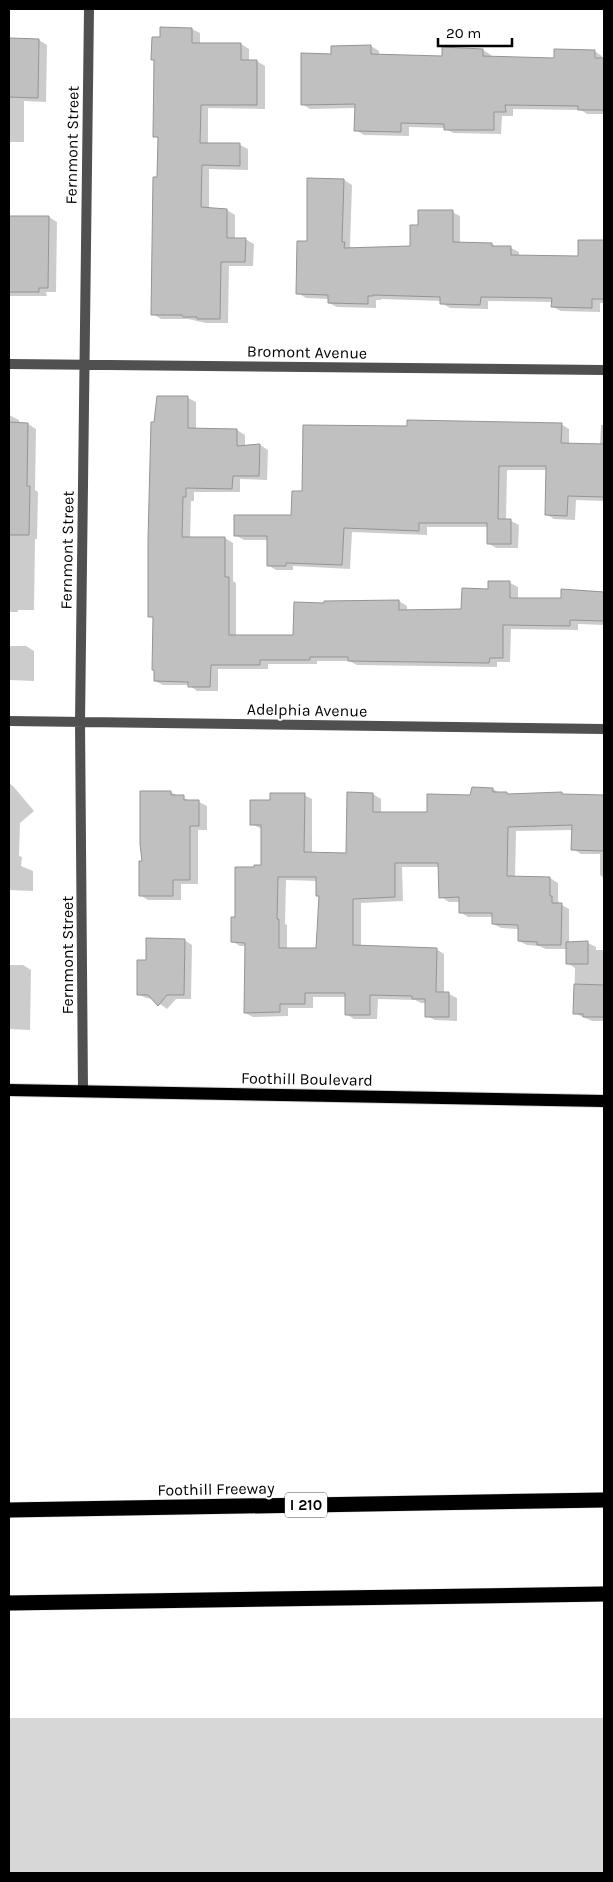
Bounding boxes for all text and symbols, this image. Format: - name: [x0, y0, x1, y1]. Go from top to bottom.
- scale bar: [438, 15, 512, 47]
- text: 20 m: [446, 24, 481, 42]
- street label: Fernmont Street: [61, 85, 83, 205]
- street label: Bromont Avenue: [247, 341, 367, 363]
- street label: Fernmont Street: [56, 490, 78, 610]
- street label: Adelphia Avenue: [247, 699, 367, 721]
- street label: Fernmont Street: [58, 896, 77, 1014]
- street label: Foothill Boulevard: [241, 1068, 373, 1090]
- street label: Foothill Freeway: [157, 1478, 275, 1500]
- road number: I 210: [285, 1492, 327, 1518]

